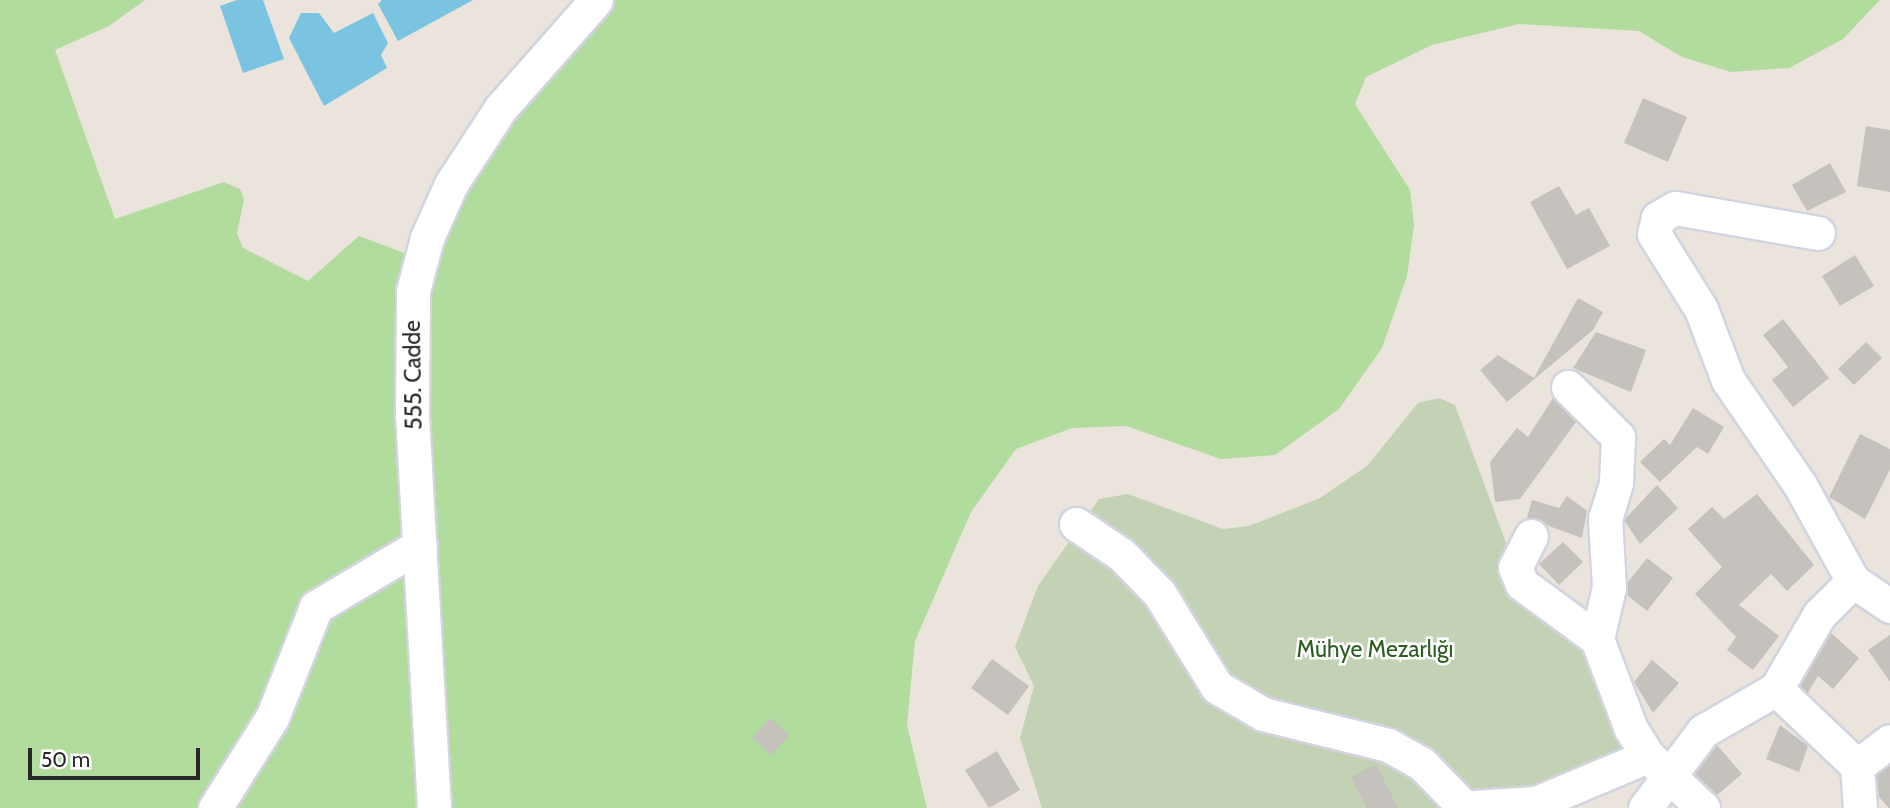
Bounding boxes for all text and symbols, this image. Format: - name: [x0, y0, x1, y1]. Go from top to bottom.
- street label: 555. Cadde: [398, 320, 428, 430]
- park label: Mühye Mezarlığı: [1297, 635, 1453, 663]
- scale bar: [32, 734, 203, 778]
- text: 50 m: [41, 747, 90, 772]

